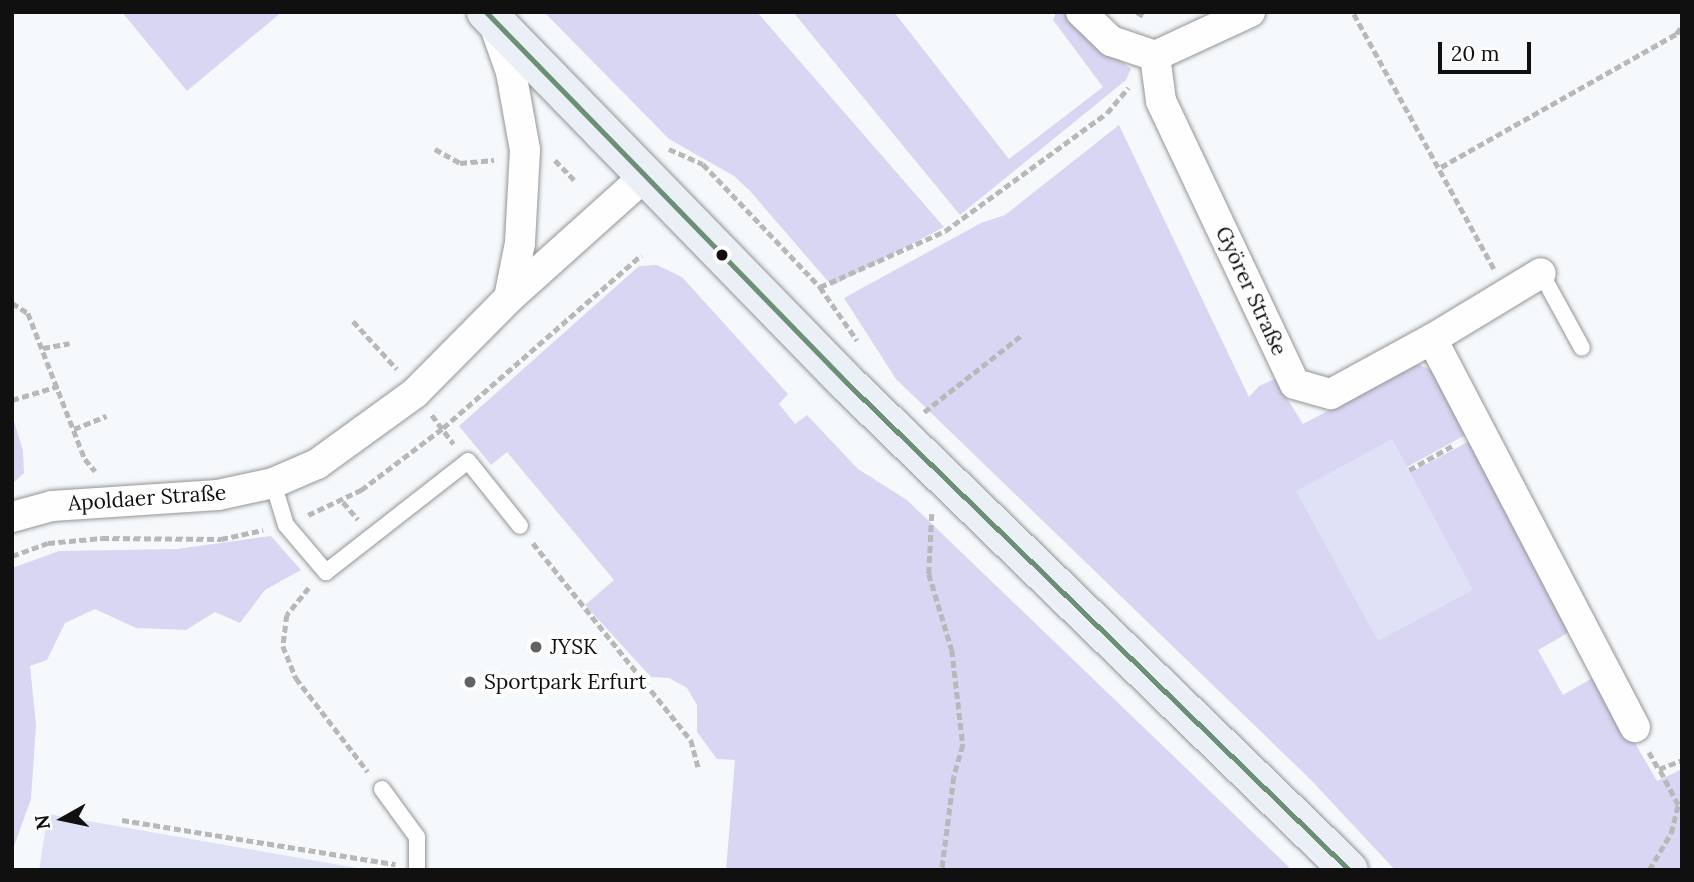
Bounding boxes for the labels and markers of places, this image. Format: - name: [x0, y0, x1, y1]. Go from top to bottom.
- unlabelled marker: [715, 248, 729, 262]
- place label: JYSK: [550, 634, 597, 660]
- marker: JYSK: [528, 639, 544, 655]
- place label: Sportpark Erfurt: [484, 669, 646, 695]
- marker: Sportpark Erfurt: [462, 674, 478, 690]

